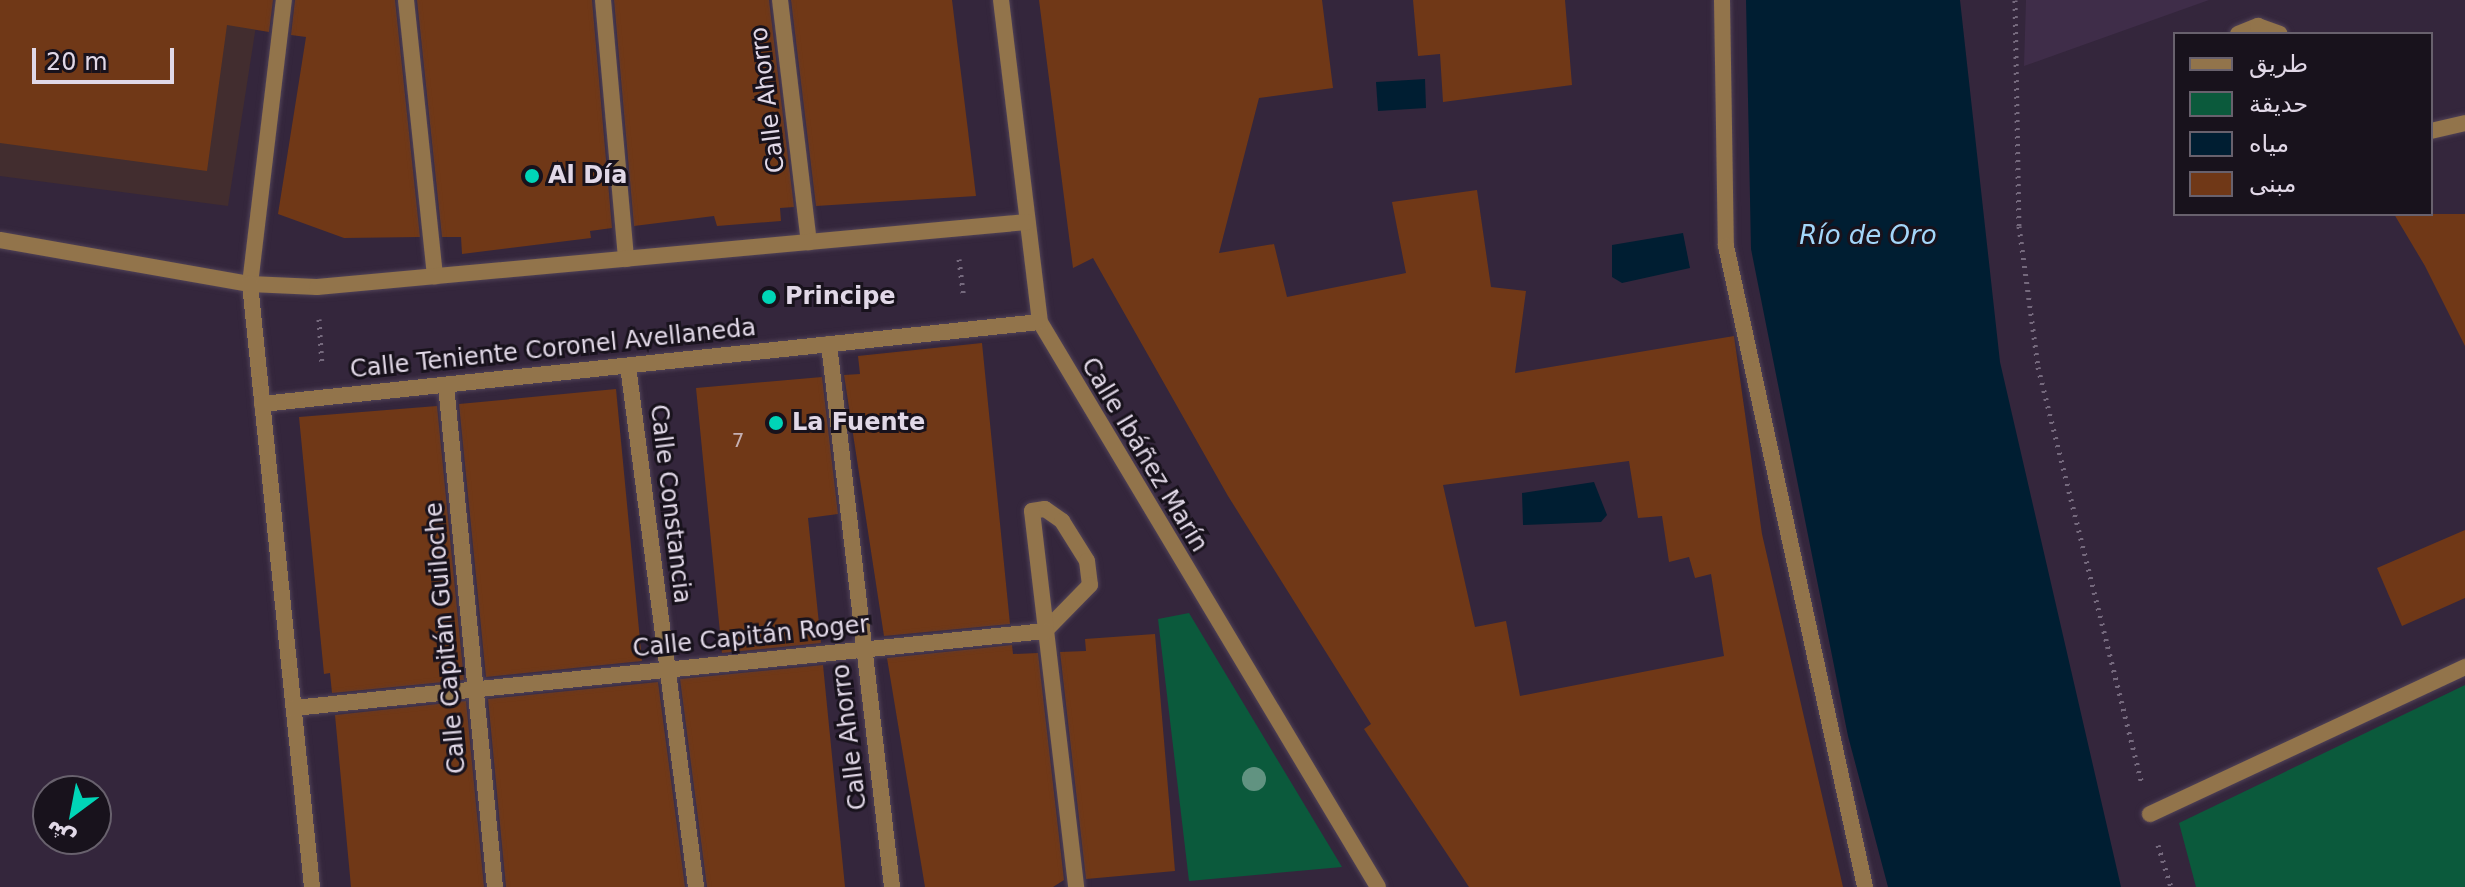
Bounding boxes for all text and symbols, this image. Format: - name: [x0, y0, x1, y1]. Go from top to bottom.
- street label: Calle Ahorro: [745, 25, 791, 175]
- scale bar: [36, 32, 178, 82]
- legend: [2173, 32, 2433, 216]
- text: 20 m: [46, 48, 108, 76]
- text: طريق: [2249, 50, 2308, 78]
- text: حديقة: [2249, 90, 2308, 118]
- text: مياه: [2249, 130, 2289, 158]
- place label: Al Día: [548, 162, 628, 190]
- marker: Al Día: [523, 167, 541, 185]
- text: مبنى: [2249, 170, 2296, 198]
- water label: Río de Oro: [1799, 220, 1937, 252]
- place label: Principe: [785, 283, 896, 311]
- marker: Principe: [760, 288, 778, 306]
- street label: Calle Teniente Coronel Avellaneda: [349, 313, 757, 385]
- street label: Calle Ibáñez Marín: [1075, 353, 1213, 557]
- street label: Calle Constancia: [644, 403, 696, 605]
- place label: La Fuente: [792, 409, 925, 437]
- marker: La Fuente: [767, 414, 785, 432]
- house number: 7: [732, 428, 744, 452]
- street label: Calle Capitán Guiloche: [420, 501, 472, 775]
- street label: Calle Capitán Roger: [631, 610, 871, 664]
- street label: Calle Ahorro: [827, 662, 873, 812]
- north arrow: [32, 775, 112, 855]
- text: ش: [41, 815, 80, 853]

